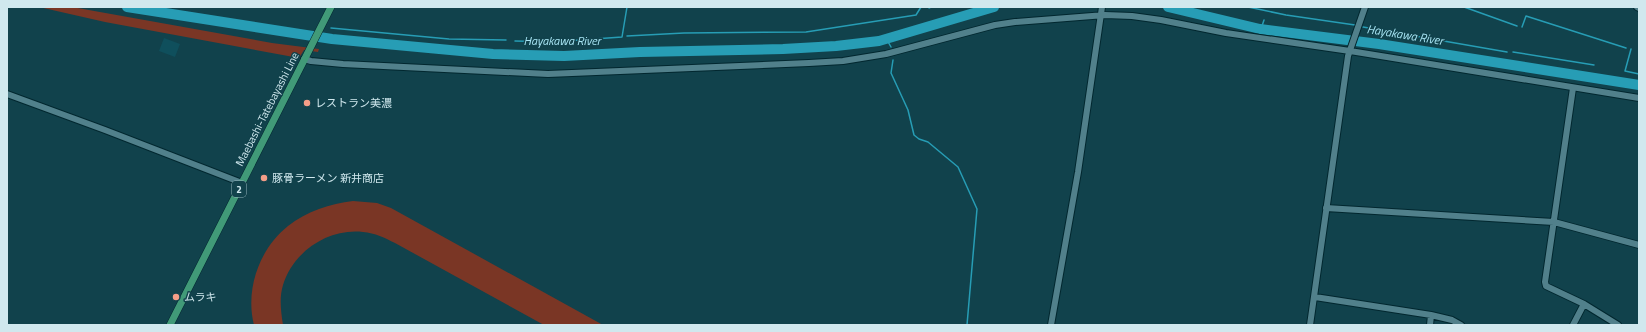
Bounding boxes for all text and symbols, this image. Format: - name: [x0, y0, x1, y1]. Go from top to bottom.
- water label: Hayakawa River: [1366, 19, 1447, 50]
- water label: Hayakawa River: [523, 31, 603, 50]
- street label: Maebashi-Tatebayashi Line: [231, 49, 303, 169]
- place label: レストラン美濃: [315, 95, 392, 111]
- marker: レストラン美濃: [302, 98, 312, 108]
- place label: 豚骨ラーメン 新井商店: [272, 170, 384, 186]
- marker: 豚骨ラーメン 新井商店: [259, 173, 269, 183]
- road number: 2: [232, 181, 246, 197]
- place label: ムラキ: [184, 289, 216, 305]
- marker: ムラキ: [171, 292, 181, 302]

